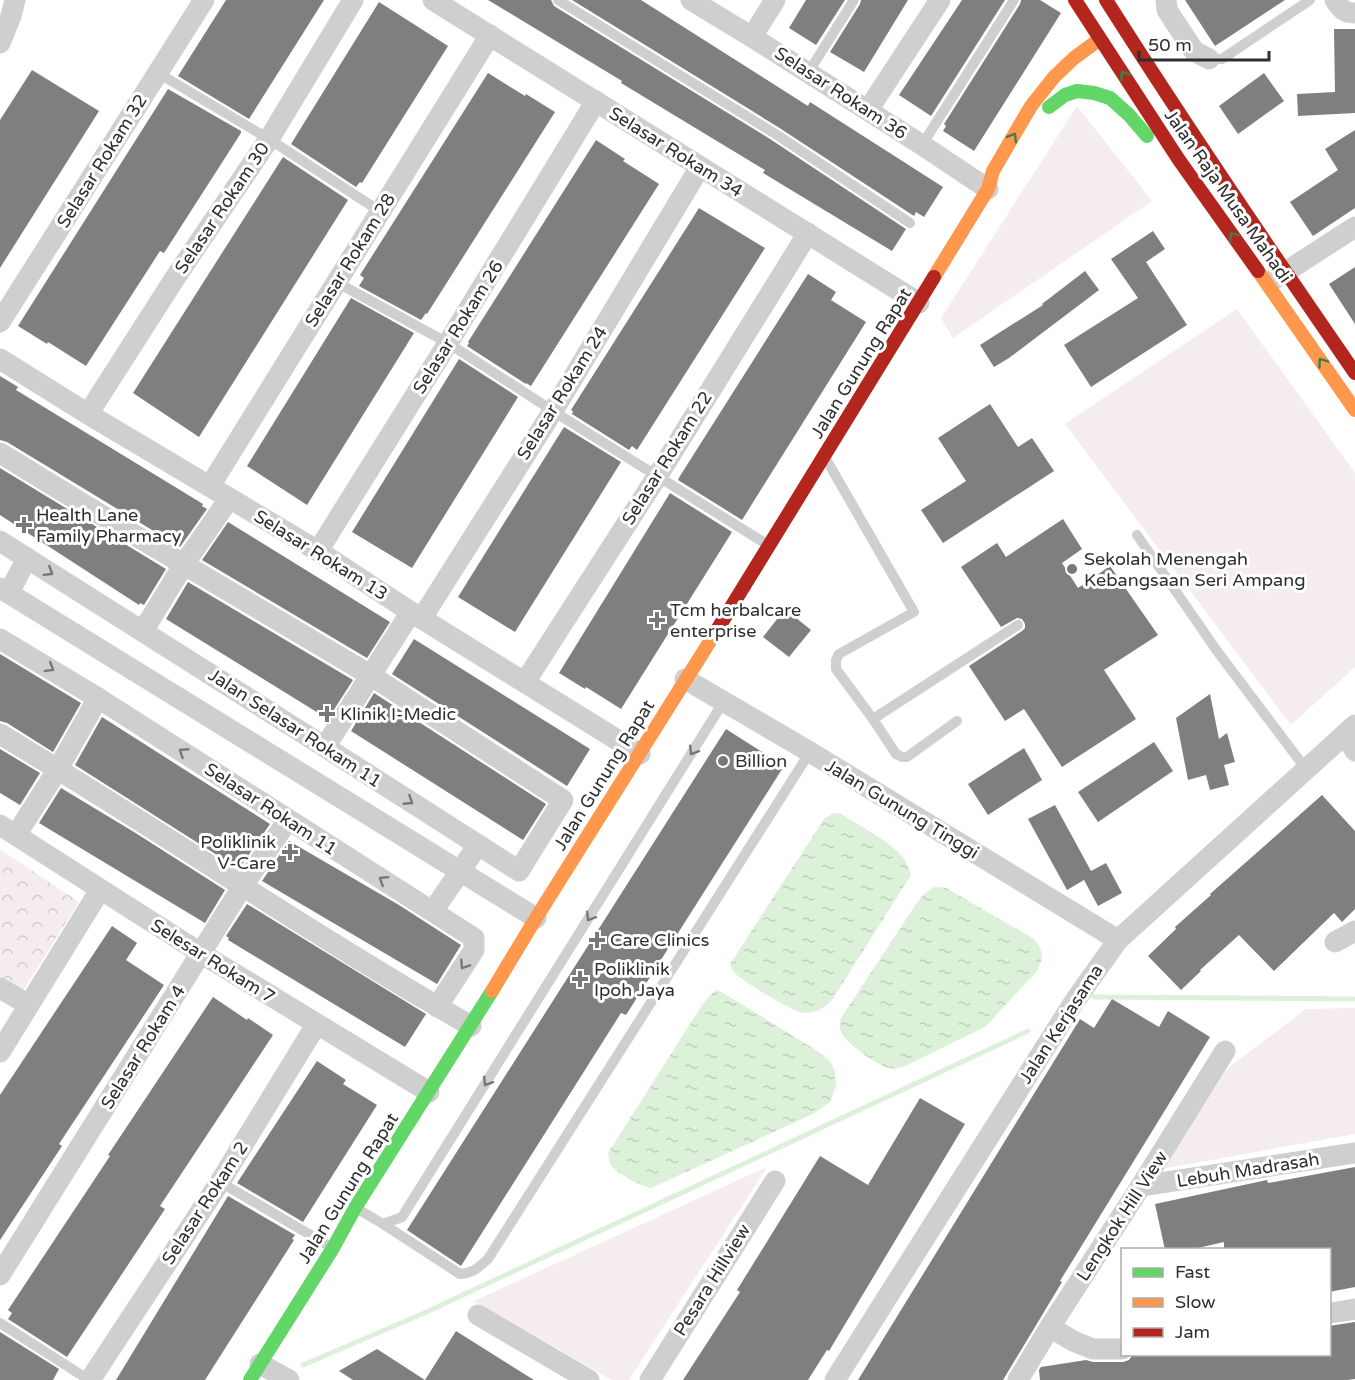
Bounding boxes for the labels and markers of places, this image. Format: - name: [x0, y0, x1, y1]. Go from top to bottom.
- place label: Health Lane Family Pharmacy: [36, 504, 182, 547]
- marker: Health Lane Family Pharmacy: [17, 518, 31, 532]
- place label: Sekolah Menengah Kebangsaan Seri Ampang: [1084, 548, 1306, 591]
- marker: Sekolah Menengah Kebangsaan Seri Ampang: [1065, 562, 1079, 576]
- place label: Tcm herbalcare enterprise: [670, 599, 801, 642]
- marker: Tcm herbalcare enterprise: [648, 611, 666, 629]
- place label: Klinik I-Medic: [340, 703, 456, 725]
- marker: Klinik I-Medic: [318, 705, 336, 723]
- place label: Billion: [735, 750, 787, 772]
- marker: Billion: [716, 754, 730, 768]
- place label: Poliklinik V-Care: [200, 831, 276, 874]
- marker: Poliklinik V-Care: [281, 843, 299, 861]
- place label: Care Clinics: [610, 929, 709, 951]
- marker: Care Clinics: [588, 931, 606, 949]
- place label: Poliklinik Ipoh Jaya: [594, 958, 675, 1001]
- marker: Poliklinik Ipoh Jaya: [571, 970, 589, 988]

